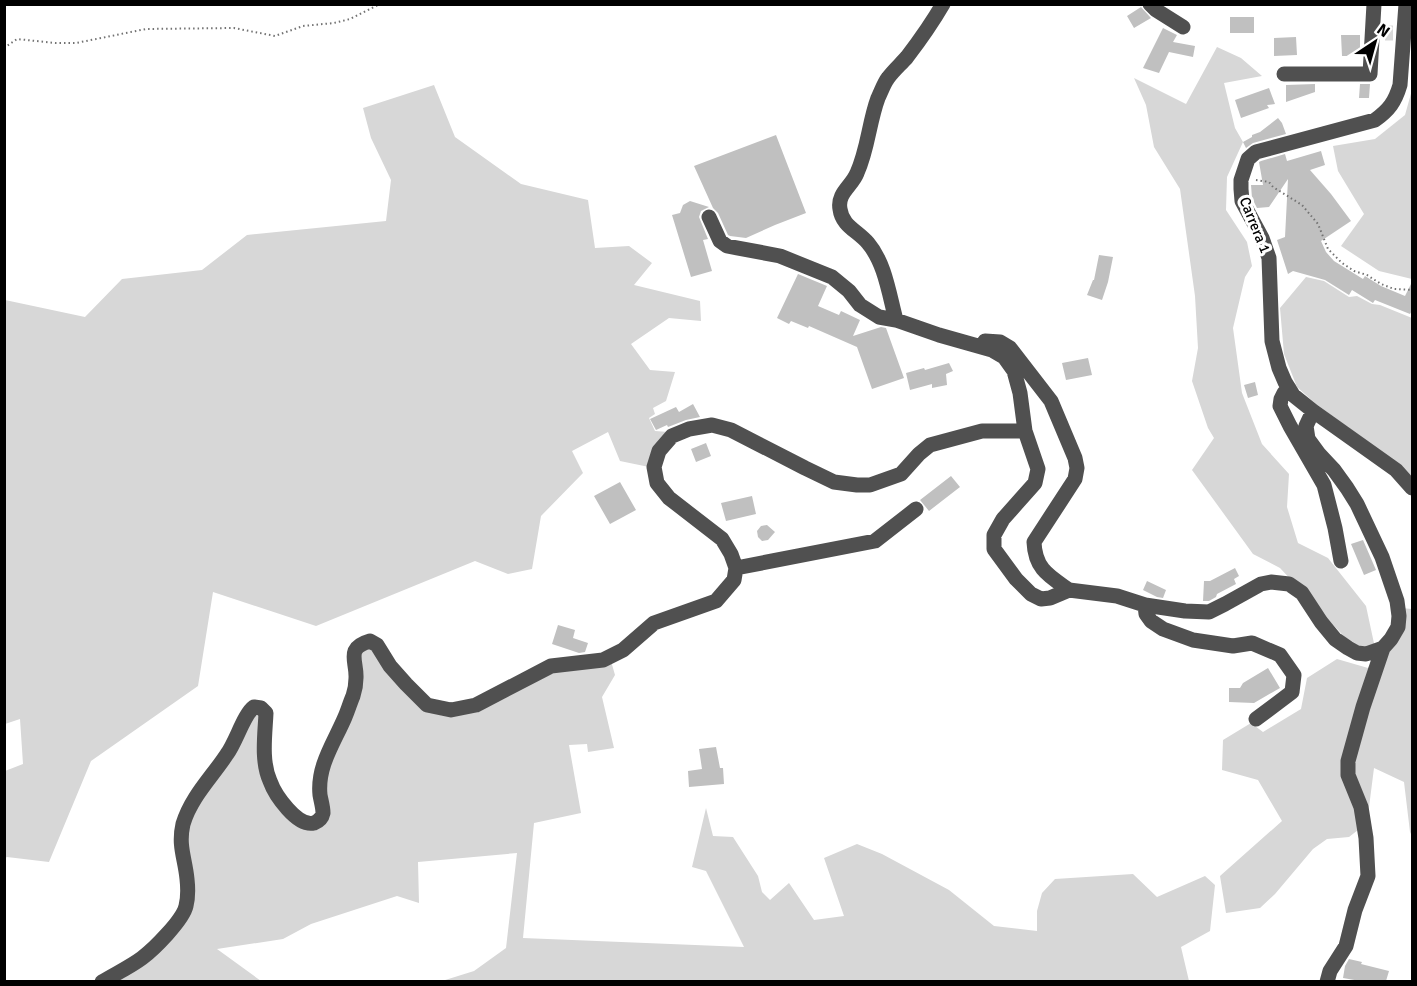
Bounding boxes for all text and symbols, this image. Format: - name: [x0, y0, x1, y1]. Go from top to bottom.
- north arrow: [1345, 12, 1405, 72]
- text: N: [1373, 19, 1394, 42]
- street label: Carrera 1: [1236, 194, 1274, 256]

